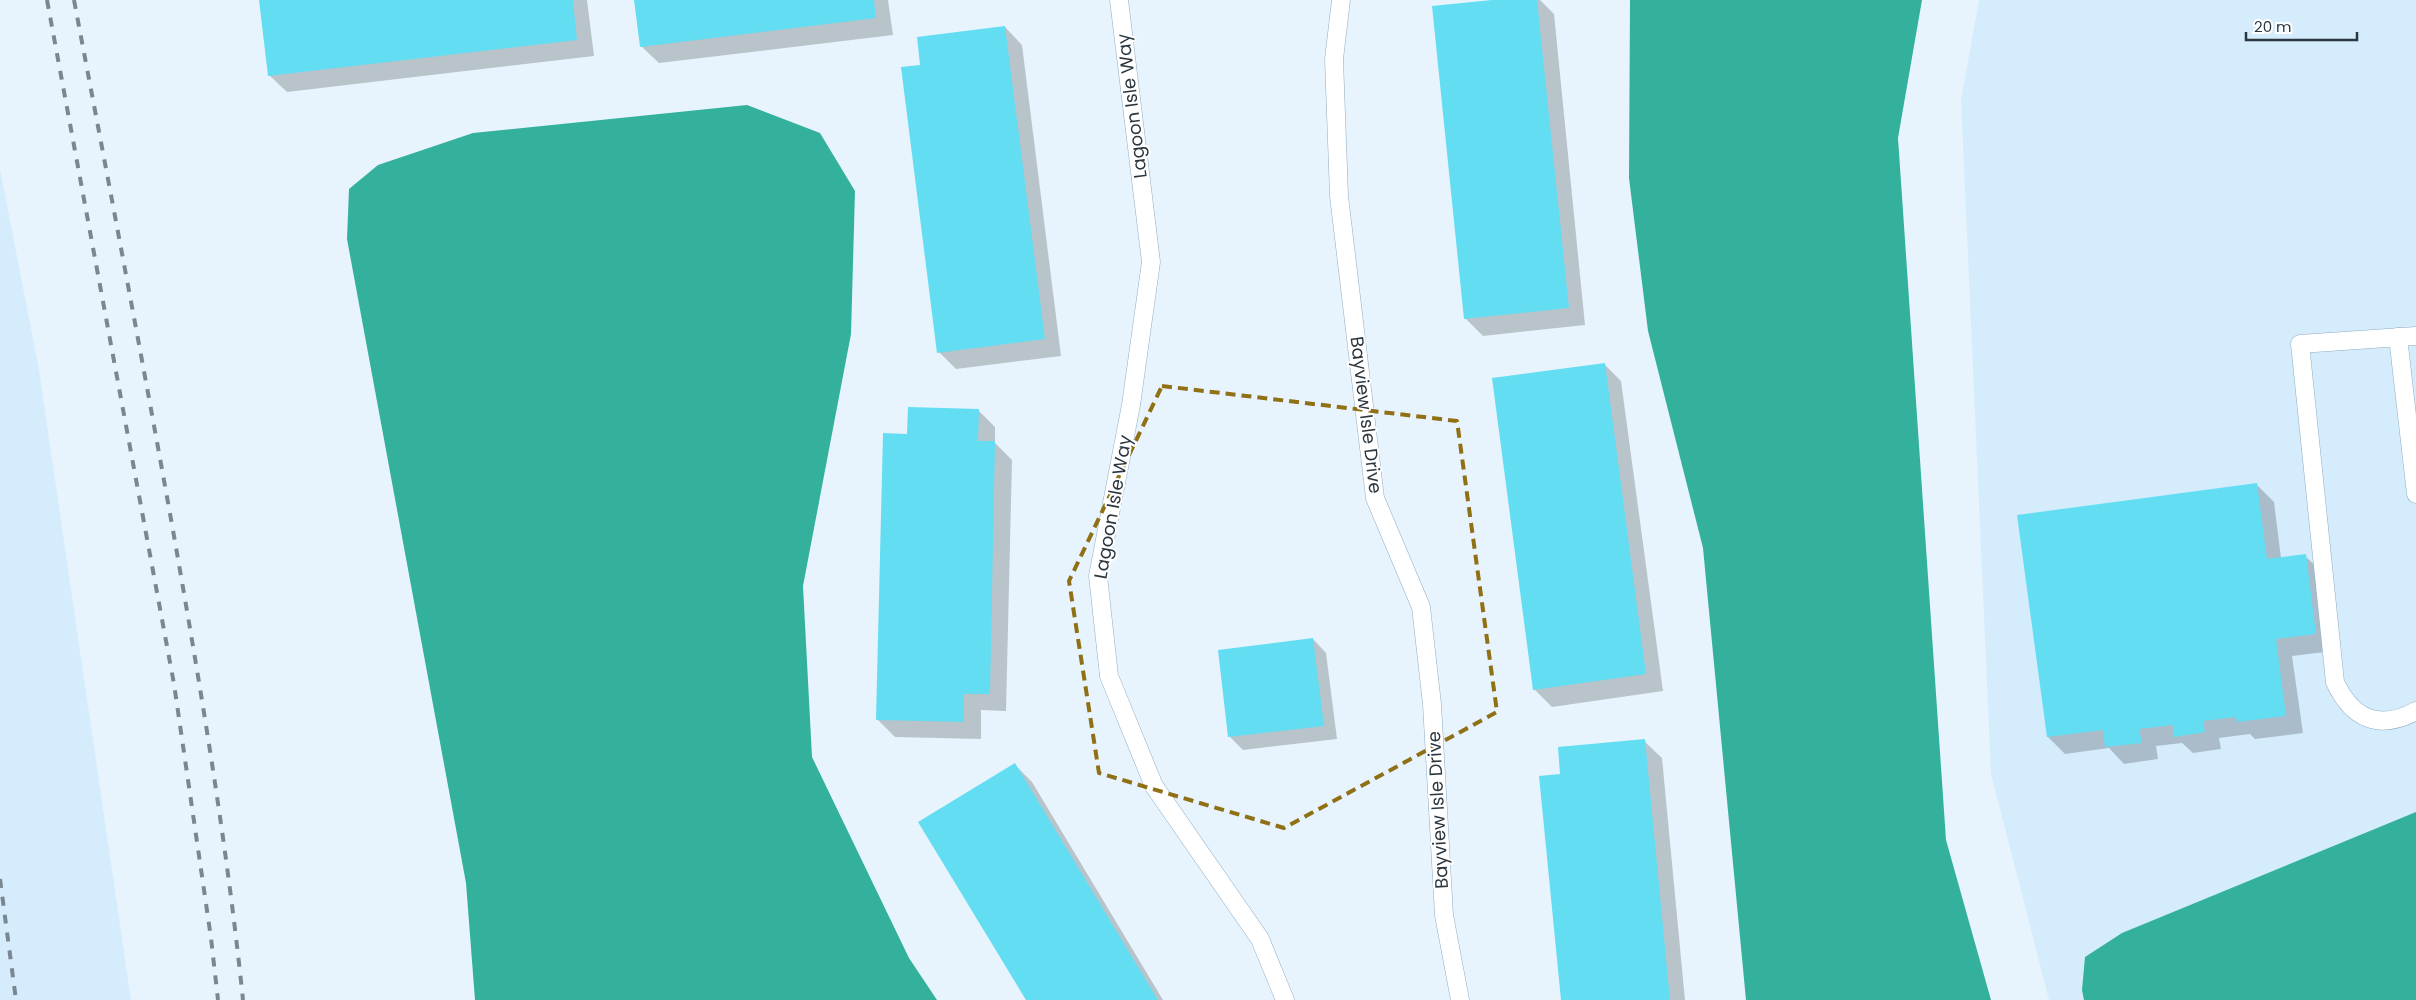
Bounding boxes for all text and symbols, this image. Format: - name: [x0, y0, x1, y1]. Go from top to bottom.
- scale bar: [2246, 10, 2357, 42]
- text: 20 m: [2254, 16, 2292, 37]
- street label: Lagoon Isle Way: [1110, 32, 1153, 180]
- street label: Bayview Isle Drive: [1344, 335, 1389, 495]
- street label: Lagoon Isle Way: [1088, 433, 1137, 581]
- street label: Bayview Isle Drive: [1421, 731, 1454, 890]

